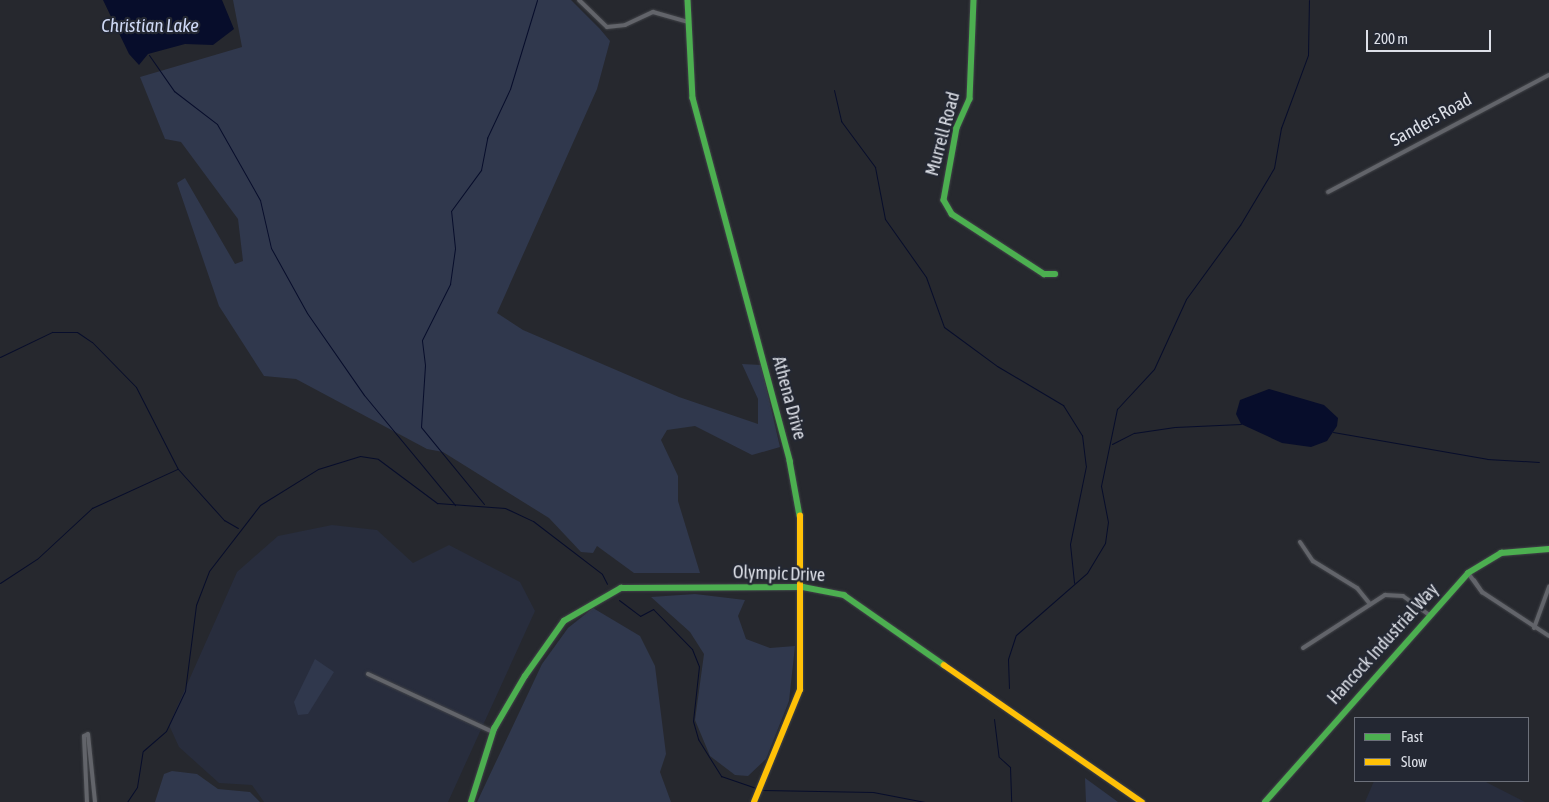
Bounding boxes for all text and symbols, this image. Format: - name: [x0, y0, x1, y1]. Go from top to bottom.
- water label: Christian Lake: [101, 15, 199, 37]
- scale bar: [1369, 20, 1494, 52]
- text: 200 m: [1374, 30, 1408, 47]
- street label: Sanders Road: [1386, 89, 1476, 151]
- street label: Murrell Road: [921, 90, 965, 178]
- street label: Athena Drive: [768, 354, 810, 442]
- street label: Olympic Drive: [733, 562, 825, 586]
- street label: Hancock Industrial Way: [1323, 579, 1443, 709]
- legend: [1354, 717, 1529, 782]
- text: Fast: [1401, 728, 1423, 745]
- text: Slow: [1401, 753, 1427, 770]

